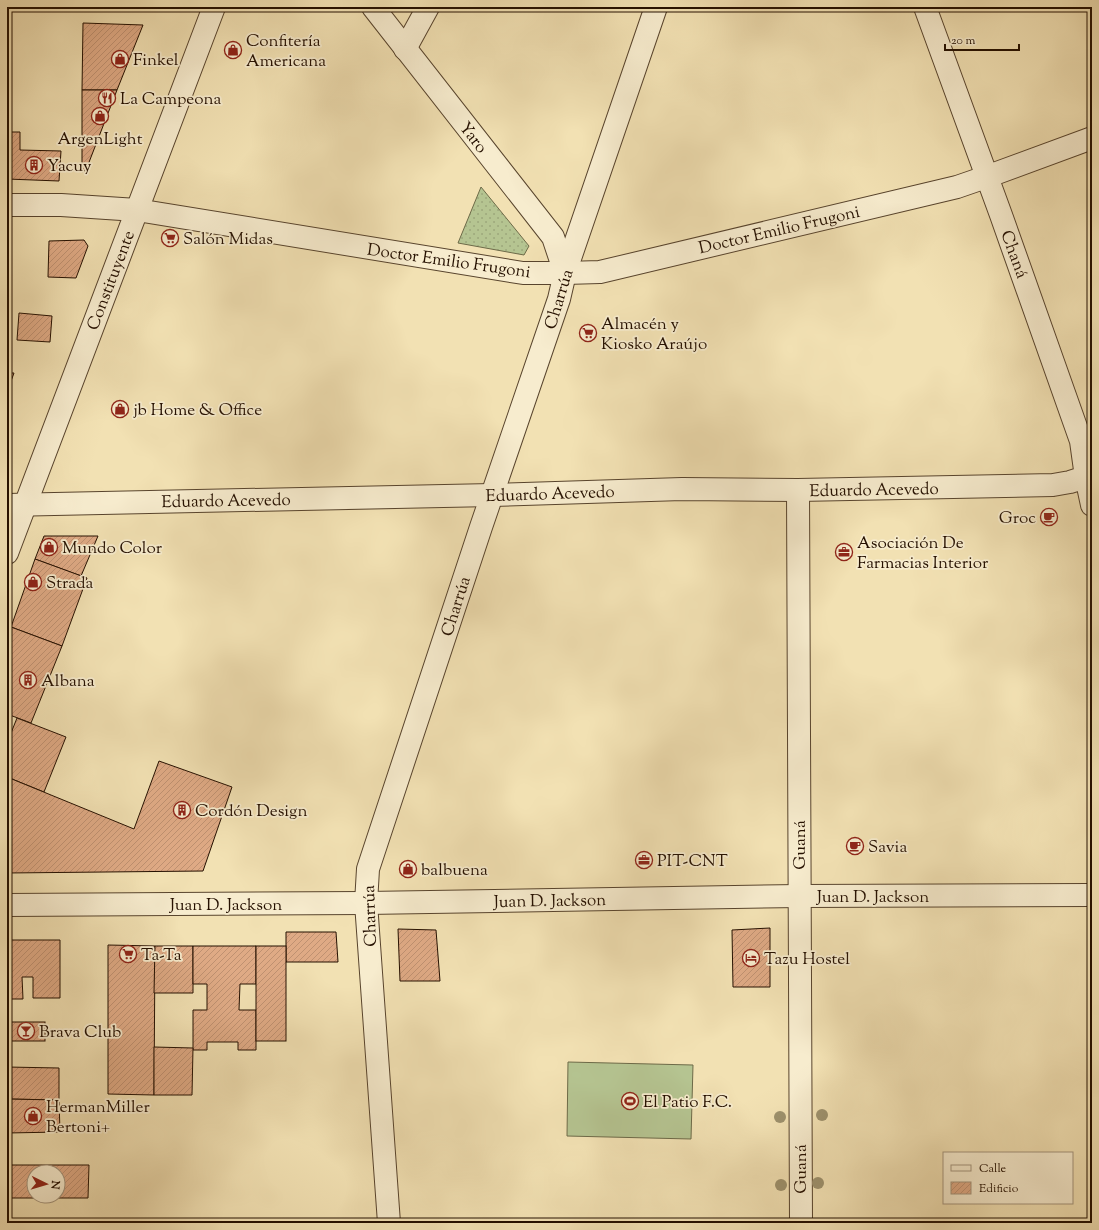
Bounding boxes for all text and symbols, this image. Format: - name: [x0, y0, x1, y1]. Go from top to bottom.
- scale bar: [945, 26, 1019, 52]
- place label: Confitería Americana: [246, 30, 326, 74]
- text: 20 m: [951, 32, 976, 50]
- shop icon: Confitería Americana: [223, 40, 243, 60]
- shop icon: Finkel: [110, 49, 130, 69]
- place label: Finkel: [133, 49, 179, 73]
- restaurant icon: La Campeona: [97, 88, 117, 108]
- place label: La Campeona: [120, 88, 222, 112]
- shop icon: ArgenLight: [90, 106, 110, 126]
- street label: Yaro: [452, 117, 492, 159]
- place label: ArgenLight: [58, 128, 143, 152]
- building icon: Yacuy: [24, 155, 44, 175]
- place label: Yacuy: [47, 155, 92, 179]
- street label: Doctor Emilio Frugoni: [696, 201, 863, 261]
- street label: Constituyente: [82, 227, 142, 334]
- street label: Chaná: [993, 227, 1033, 282]
- supermarket icon: Salón Midas: [160, 228, 180, 248]
- place label: Salón Midas: [183, 228, 273, 252]
- street label: Doctor Emilio Frugoni: [365, 239, 532, 285]
- street label: Charrúa: [539, 266, 580, 333]
- place label: Almacén y Kiosko Araújo: [601, 313, 707, 357]
- supermarket icon: Almacén y Kiosko Araújo: [578, 323, 598, 343]
- shop icon: jb Home & Office: [110, 399, 130, 419]
- place label: jb Home & Office: [133, 399, 262, 423]
- street label: Eduardo Acevedo: [809, 478, 939, 504]
- street label: Eduardo Acevedo: [485, 481, 615, 509]
- street label: Eduardo Acevedo: [161, 489, 291, 515]
- place label: Groc: [999, 507, 1036, 531]
- cafe icon: Groc: [1039, 507, 1059, 527]
- place label: Asociación De Farmacias Interior: [857, 532, 989, 576]
- shop icon: Mundo Color: [39, 537, 59, 557]
- place label: Mundo Color: [62, 537, 163, 561]
- office icon: Asociación De Farmacias Interior: [834, 542, 854, 562]
- shop icon: Strada: [23, 572, 43, 592]
- place label: Strada: [46, 572, 94, 596]
- street label: Charrúa: [436, 573, 478, 640]
- building icon: Albana: [18, 670, 38, 690]
- place label: Albana: [41, 670, 95, 694]
- building icon: Cordón Design: [172, 800, 192, 820]
- place label: Cordón Design: [195, 800, 307, 824]
- street label: Guaná: [789, 820, 813, 870]
- cafe icon: Savia: [845, 836, 865, 856]
- place label: Savia: [868, 836, 907, 860]
- office icon: PIT-CNT: [634, 850, 654, 870]
- place label: PIT-CNT: [657, 850, 728, 874]
- shop icon: balbuena: [398, 859, 418, 879]
- place label: balbuena: [421, 859, 488, 883]
- street label: Charrúa: [358, 885, 384, 947]
- street label: Juan D. Jackson: [816, 886, 929, 910]
- street label: Juan D. Jackson: [493, 889, 607, 915]
- street label: Juan D. Jackson: [169, 894, 282, 918]
- supermarket icon: Ta-Ta: [118, 944, 138, 964]
- place label: Ta-Ta: [141, 944, 182, 968]
- hotel icon: Tazu Hostel: [741, 948, 761, 968]
- place label: Tazu Hostel: [764, 948, 850, 972]
- bar icon: Brava Club: [16, 1021, 36, 1041]
- place label: Brava Club: [39, 1021, 121, 1045]
- sports icon: El Patio F.C.: [620, 1091, 640, 1111]
- place label: El Patio F.C.: [643, 1091, 732, 1115]
- place label: HermanMiller Bertoni+: [46, 1096, 150, 1140]
- shop icon: HermanMiller Bertoni+: [23, 1106, 43, 1126]
- street label: Guaná: [790, 1144, 814, 1194]
- legend: [943, 1152, 1073, 1204]
- text: Calle: [979, 1160, 1007, 1178]
- north arrow: [26, 1164, 66, 1204]
- text: N: [47, 1179, 63, 1190]
- text: Edificio: [979, 1180, 1019, 1198]

